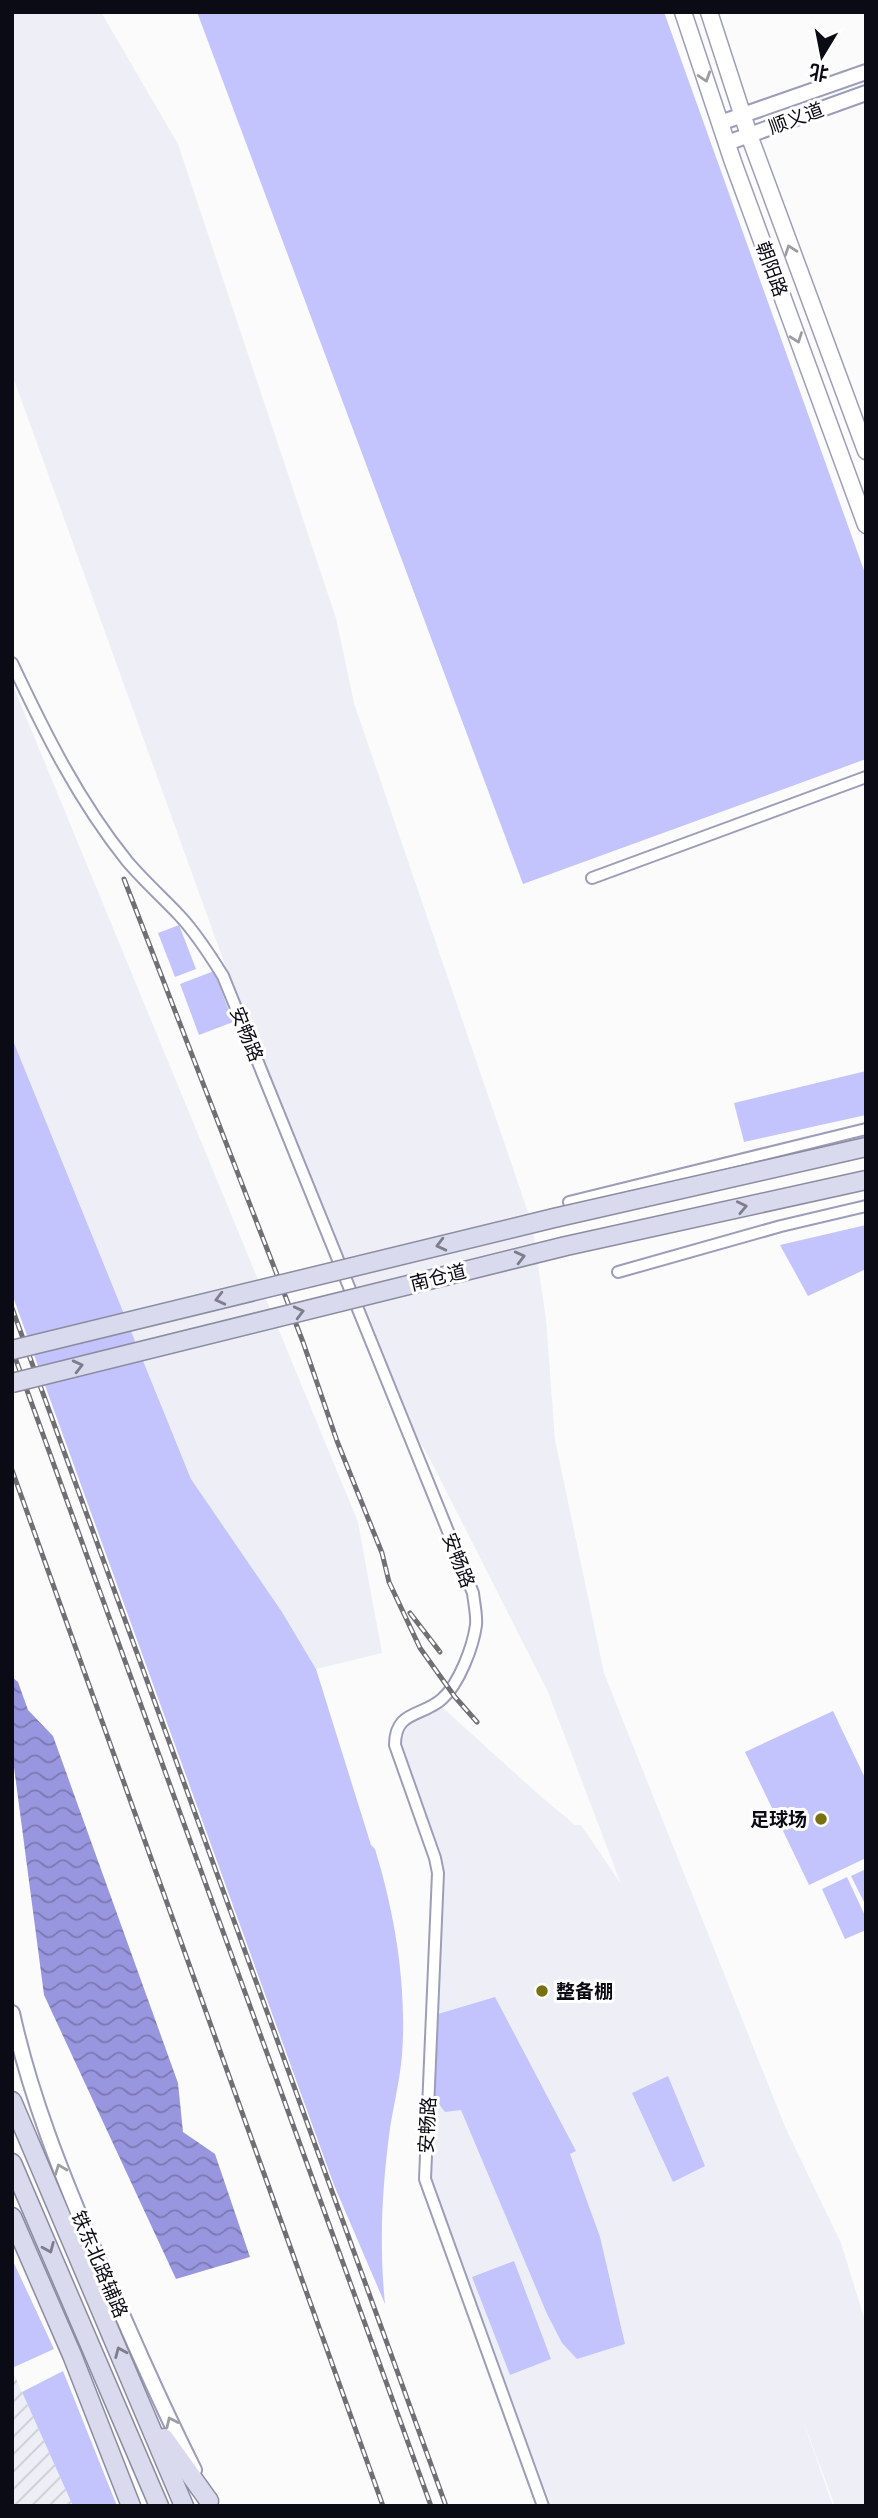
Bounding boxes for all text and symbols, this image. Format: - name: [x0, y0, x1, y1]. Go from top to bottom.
- north arrow: [787, 21, 857, 91]
- text: 北: [808, 59, 830, 86]
- one-way arrow: [697, 70, 711, 83]
- street label: 顺义道: [765, 97, 827, 139]
- street label: 朝阳路: [751, 238, 793, 300]
- one-way arrow: [784, 244, 798, 256]
- one-way arrow: [789, 331, 803, 343]
- street label: 安畅路: [225, 1003, 269, 1065]
- one-way arrow: [736, 1201, 748, 1215]
- one-way arrow: [435, 1237, 447, 1252]
- one-way arrow: [514, 1251, 526, 1265]
- street label: 南仓道: [407, 1258, 469, 1296]
- one-way arrow: [214, 1291, 226, 1305]
- one-way arrow: [293, 1306, 305, 1320]
- one-way arrow: [72, 1360, 84, 1374]
- street label: 安畅路: [438, 1529, 480, 1591]
- place label: 足球场: [750, 1807, 807, 1831]
- marker: 足球场: [813, 1811, 829, 1827]
- place label: 整备棚: [556, 1979, 613, 2003]
- marker: 整备棚: [534, 1983, 550, 1999]
- street label: 安畅路: [414, 2096, 440, 2154]
- one-way arrow: [54, 2163, 68, 2175]
- street label: 铁东北路辅路: [67, 2207, 133, 2321]
- one-way arrow: [41, 2241, 55, 2253]
- one-way arrow: [114, 2347, 128, 2360]
- one-way arrow: [165, 2417, 179, 2429]

